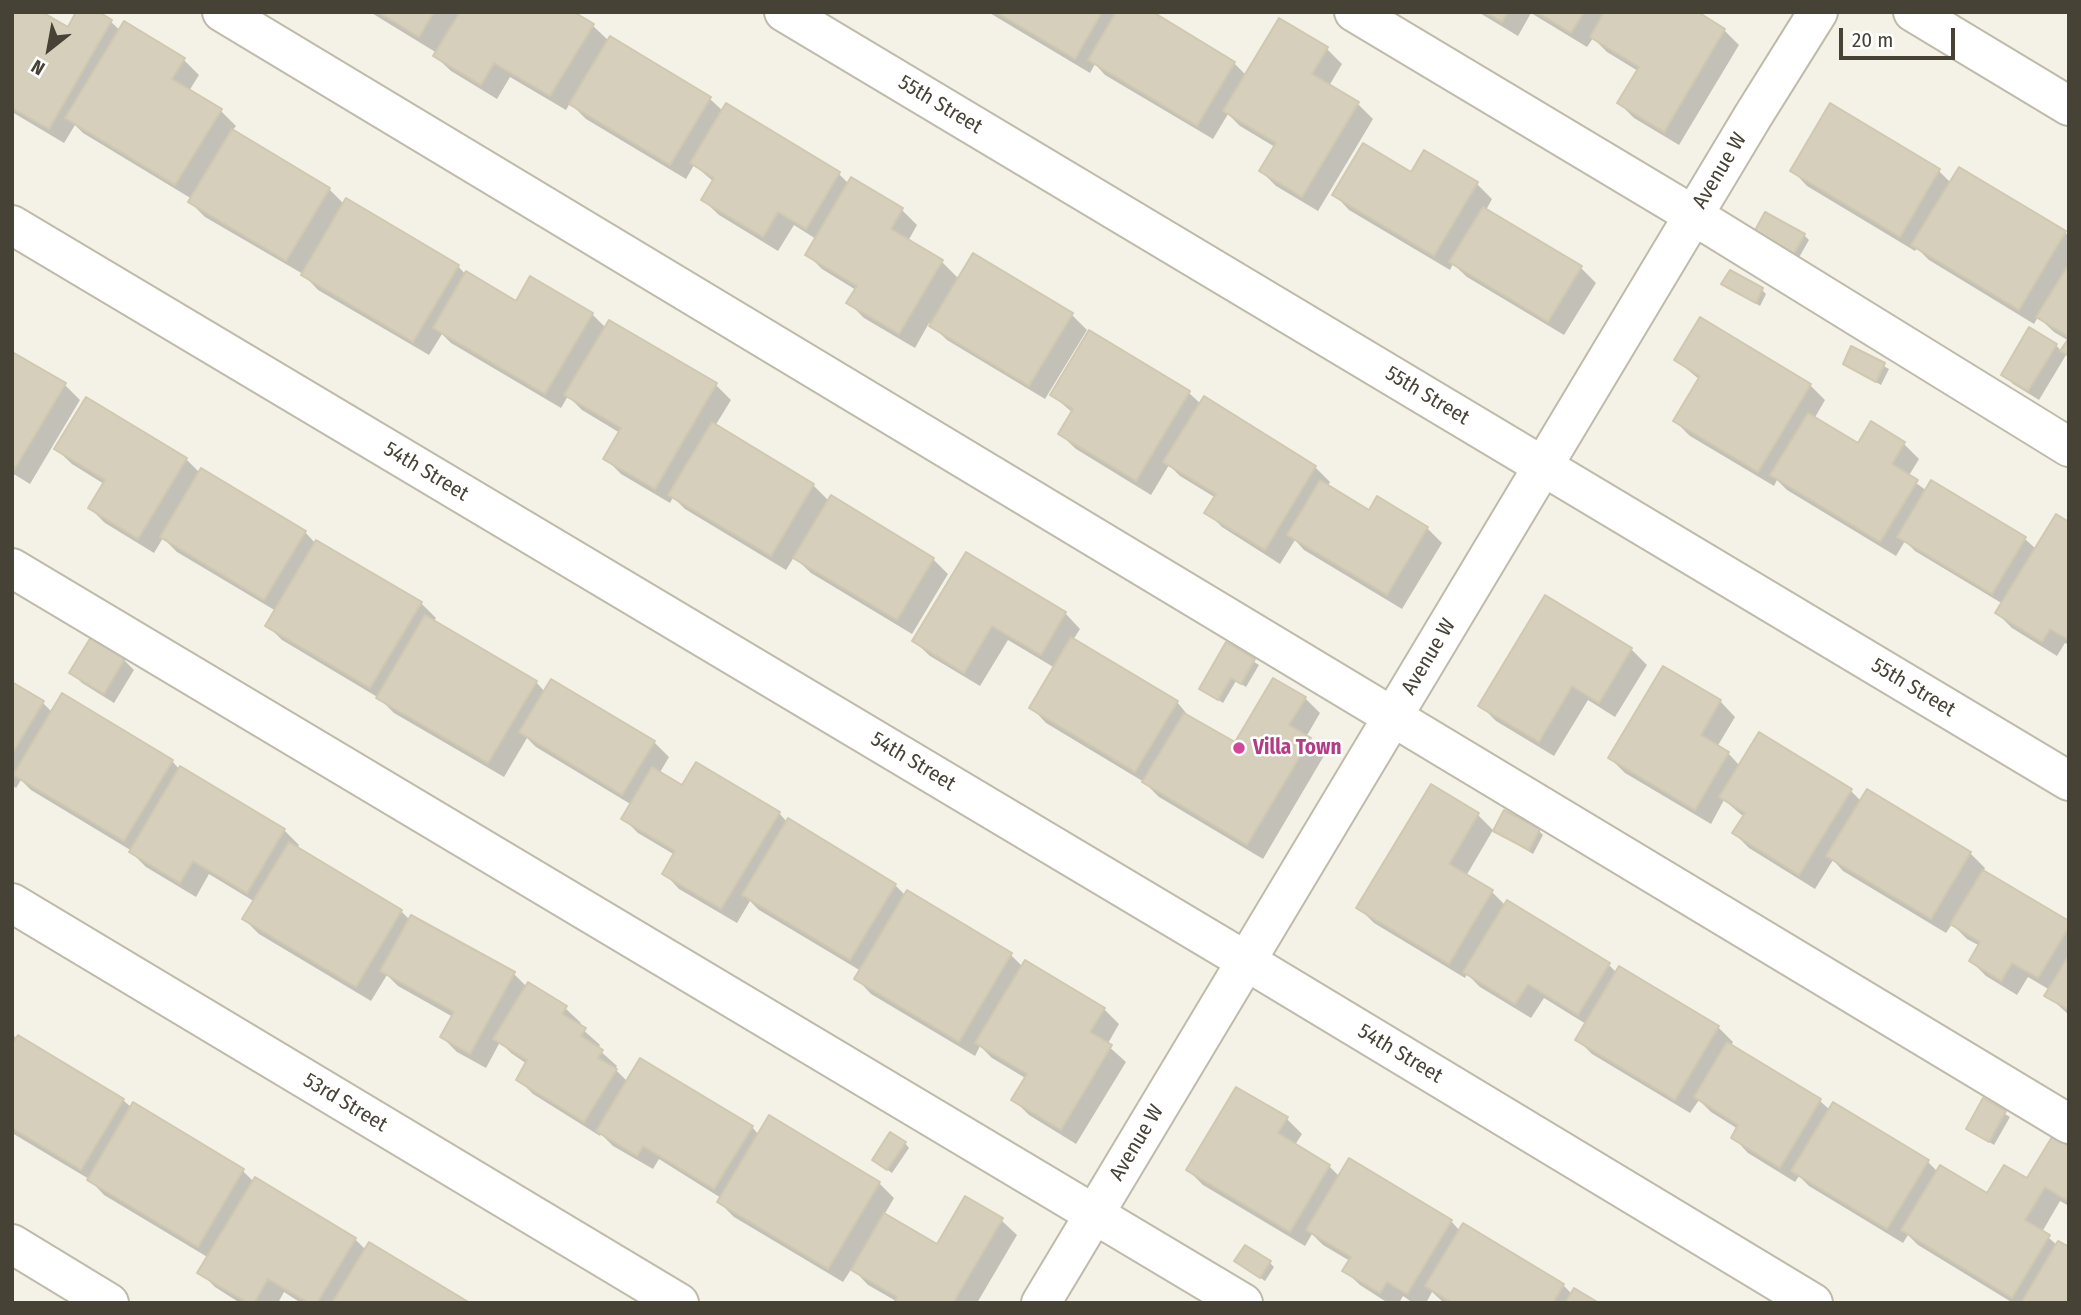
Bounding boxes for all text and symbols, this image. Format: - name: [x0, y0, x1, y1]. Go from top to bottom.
- north arrow: [14, 14, 84, 84]
- scale bar: [1843, 14, 1958, 58]
- text: 20 m: [1852, 27, 1893, 53]
- text: N: [27, 55, 49, 80]
- street label: 55th Street: [893, 70, 987, 140]
- street label: Avenue W: [1688, 129, 1752, 213]
- street label: 55th Street: [1380, 361, 1474, 431]
- street label: 54th Street: [379, 437, 473, 507]
- street label: Avenue W: [1397, 615, 1461, 699]
- street label: 55th Street: [1866, 653, 1960, 723]
- street label: 54th Street: [866, 727, 960, 797]
- place label: Villa Town: [1253, 735, 1341, 761]
- marker: Villa Town: [1231, 740, 1247, 756]
- street label: 54th Street: [1353, 1019, 1447, 1089]
- street label: 53rd Street: [298, 1068, 392, 1138]
- street label: Avenue W: [1105, 1101, 1169, 1185]

